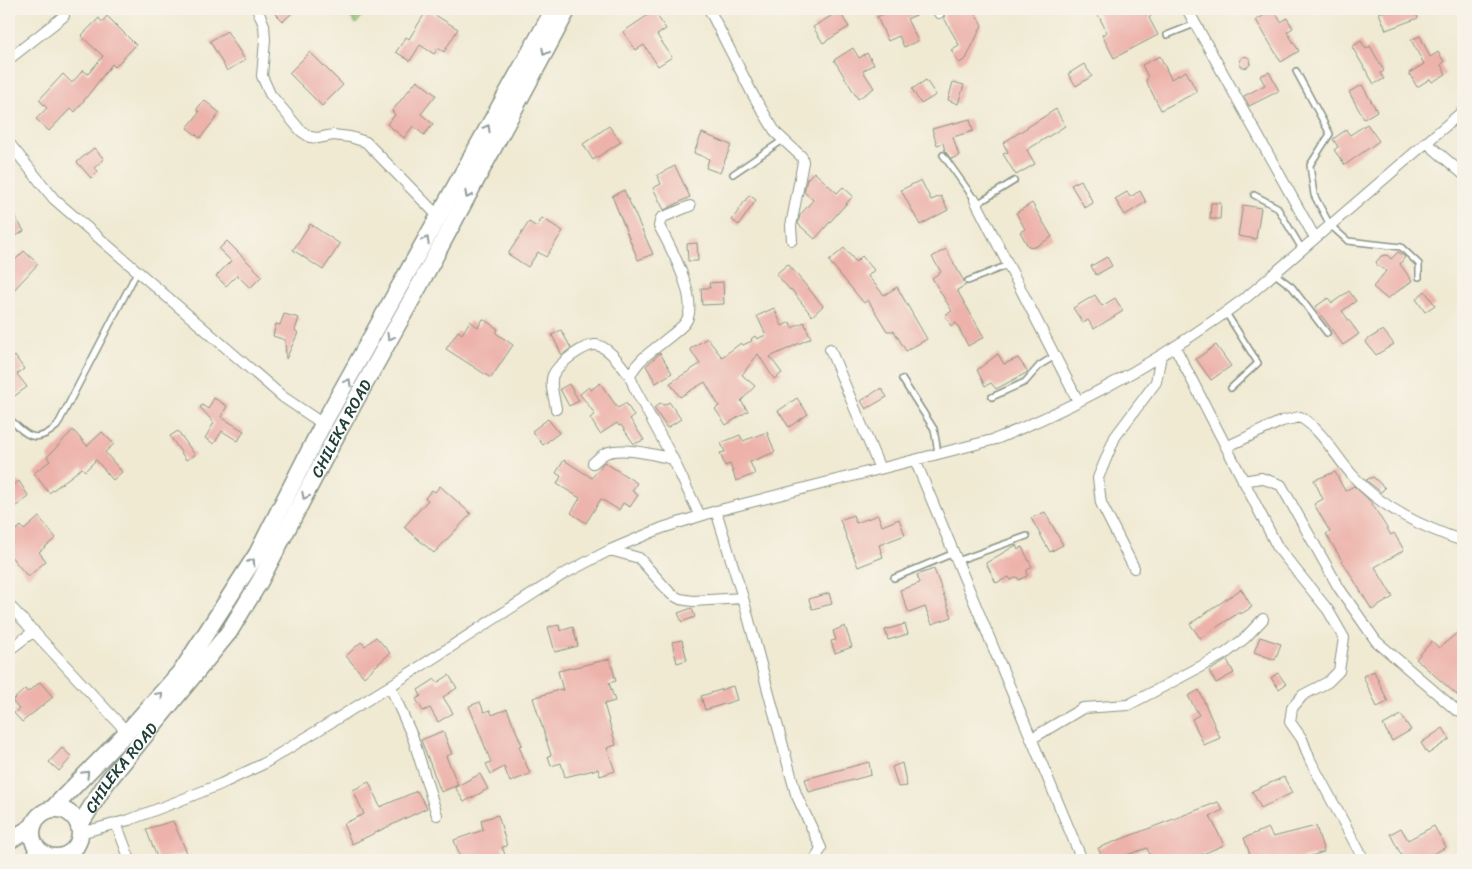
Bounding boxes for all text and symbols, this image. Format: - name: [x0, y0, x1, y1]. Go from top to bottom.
- one-way arrow: [541, 46, 551, 55]
- one-way arrow: [481, 124, 491, 133]
- one-way arrow: [464, 190, 474, 199]
- one-way arrow: [420, 236, 430, 245]
- one-way arrow: [387, 332, 397, 341]
- street label: CHILEKA ROAD: [302, 373, 379, 483]
- one-way arrow: [341, 379, 351, 388]
- one-way arrow: [301, 490, 311, 499]
- one-way arrow: [246, 558, 255, 568]
- one-way arrow: [154, 692, 163, 701]
- street label: CHILEKA ROAD: [76, 715, 165, 819]
- one-way arrow: [81, 770, 90, 779]

